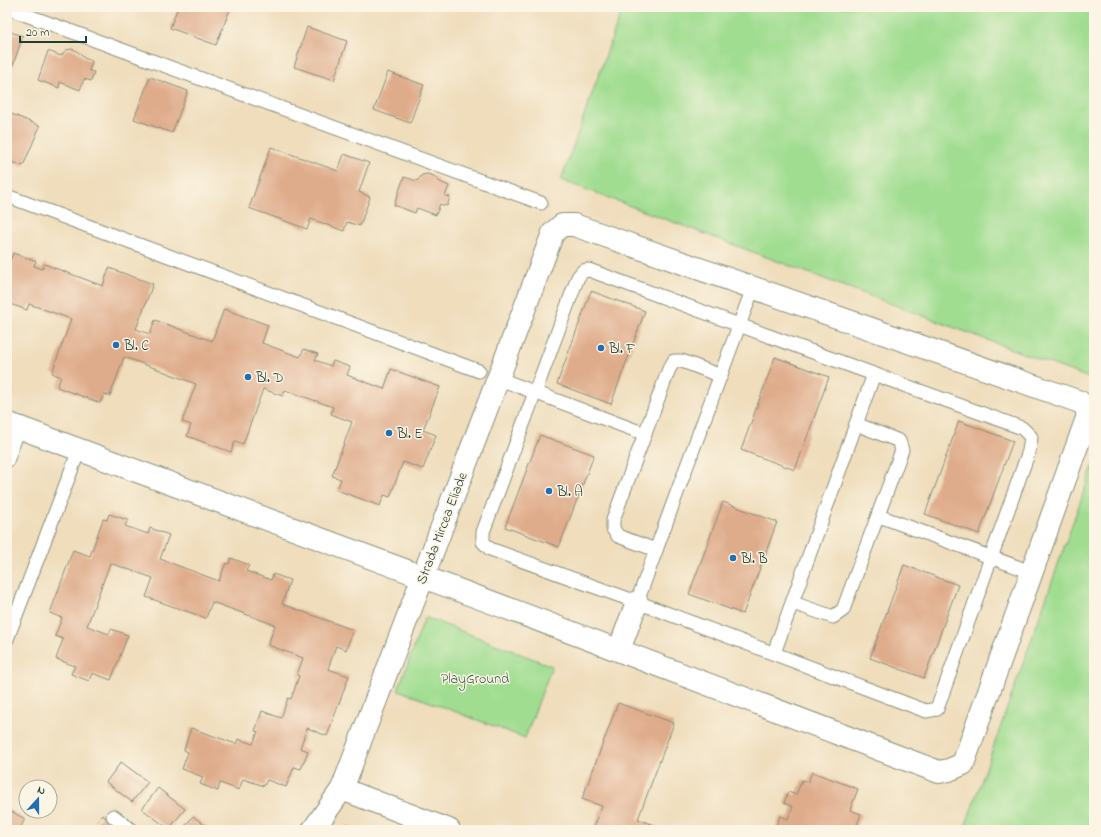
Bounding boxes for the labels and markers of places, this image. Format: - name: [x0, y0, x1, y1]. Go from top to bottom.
- place label: Bl. C: [123, 336, 149, 357]
- place label: Bl. F: [608, 339, 635, 360]
- marker: Bl. C: [111, 340, 121, 350]
- marker: Bl. F: [596, 343, 606, 353]
- place label: Bl. D: [255, 368, 284, 389]
- marker: Bl. D: [243, 372, 253, 382]
- place label: Bl. E: [396, 424, 423, 445]
- marker: Bl. E: [384, 428, 394, 438]
- place label: Bl. A: [556, 482, 583, 503]
- marker: Bl. A: [544, 486, 554, 496]
- place label: Bl. B: [740, 549, 768, 570]
- marker: Bl. B: [728, 553, 738, 563]

